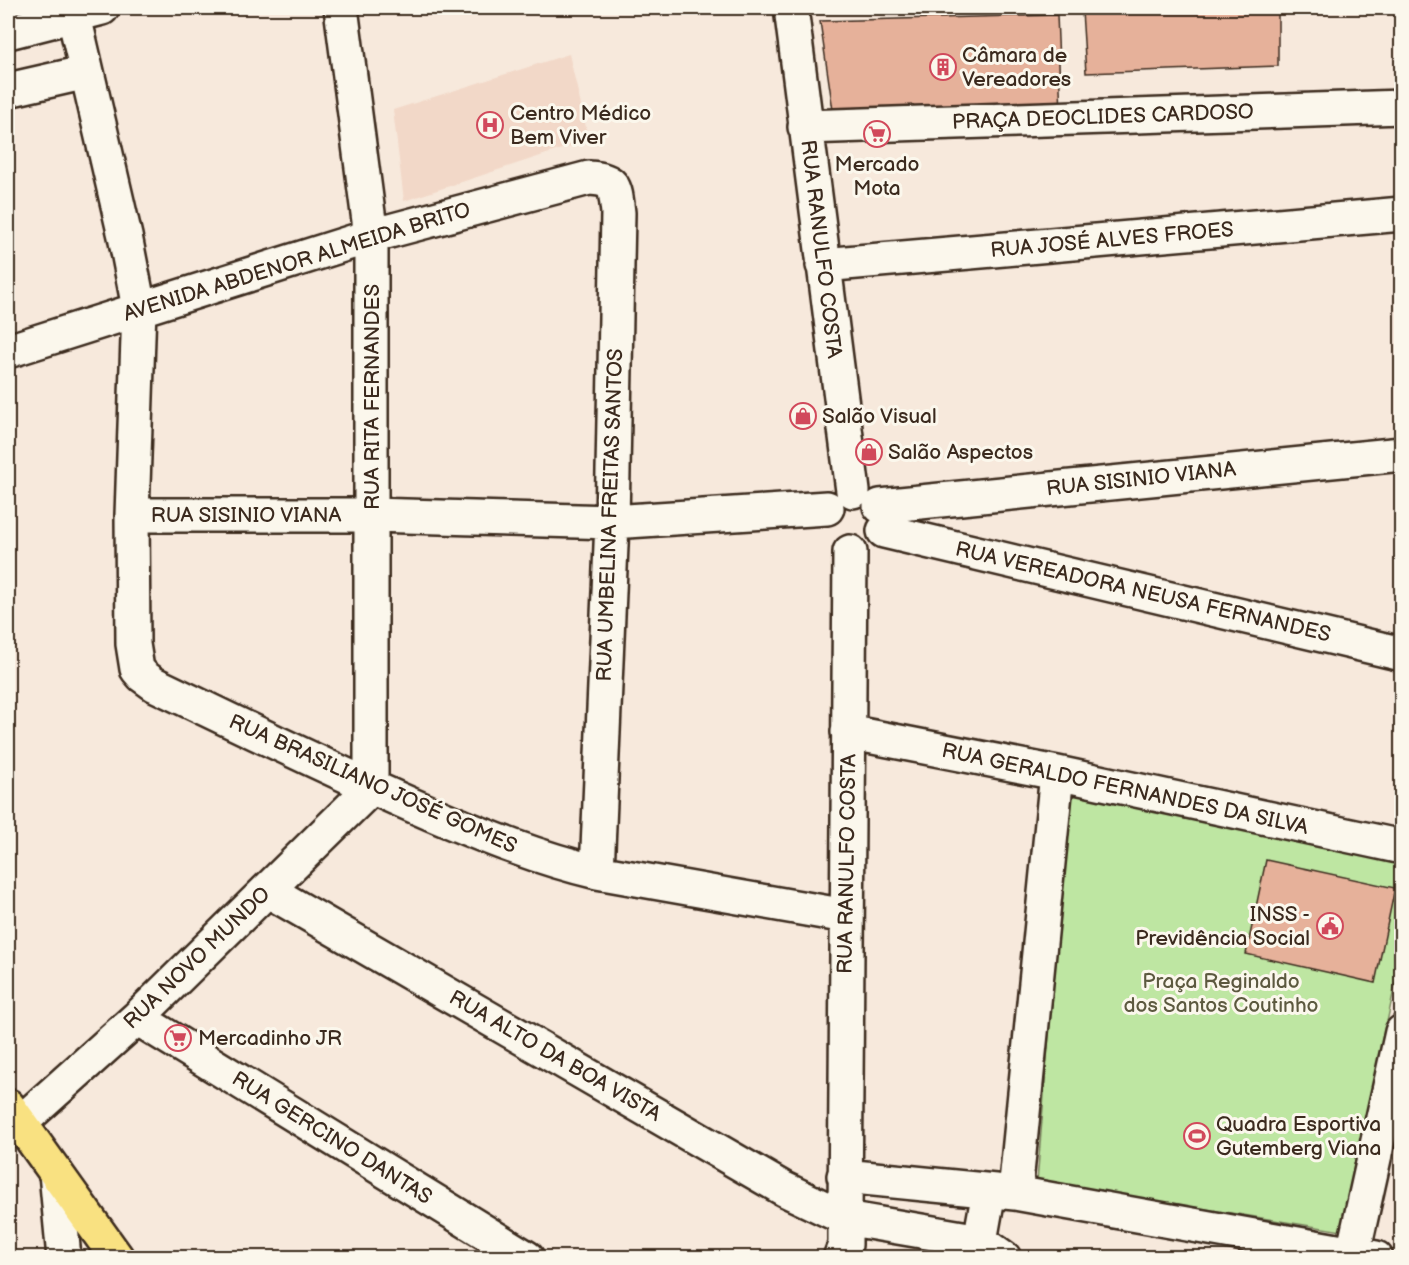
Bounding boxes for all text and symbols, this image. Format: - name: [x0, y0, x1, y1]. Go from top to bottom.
- place label: Câmara de Vereadores: [962, 43, 1071, 92]
- building icon: Câmara de Vereadores: [928, 52, 958, 82]
- street label: PRAÇA DEOCLIDES CARDOSO: [952, 99, 1254, 135]
- place label: Centro Médico Bem Viver: [510, 101, 651, 150]
- hospital icon: Centro Médico Bem Viver: [475, 110, 505, 140]
- supermarket icon: Mercado Mota: [862, 119, 892, 149]
- street label: RUA RANULFO COSTA: [795, 138, 847, 360]
- place label: Mercado Mota: [835, 152, 919, 201]
- street label: AVENIDA ABDENOR ALMEIDA BRITO: [120, 197, 474, 327]
- street label: RUA JOSÉ ALVES FROES: [989, 217, 1235, 263]
- street label: RUA RITA FERNANDES: [360, 284, 385, 510]
- street label: RUA UMBELINA FREITAS SANTOS: [592, 348, 628, 682]
- shop icon: Salão Visual: [788, 401, 818, 431]
- place label: Salão Visual: [822, 404, 937, 429]
- shop icon: Salão Aspectos: [854, 437, 884, 467]
- place label: Salão Aspectos: [888, 440, 1033, 465]
- street label: RUA SISINIO VIANA: [1045, 457, 1237, 501]
- street label: RUA SISINIO VIANA: [151, 503, 341, 528]
- street label: RUA VEREADORA NEUSA FERNANDES: [953, 537, 1333, 647]
- street label: RUA BRASILIANO JOSÉ GOMES: [225, 709, 521, 859]
- street label: RUA GERALDO FERNANDES DA SILVA: [939, 738, 1311, 840]
- street label: RUA RANULFO COSTA: [833, 754, 861, 974]
- street label: RUA NOVO MUNDO: [119, 882, 275, 1034]
- place label: INSS - Previdência Social: [1135, 902, 1310, 951]
- public building icon: INSS - Previdência Social: [1315, 911, 1345, 941]
- park label: Praça Reginaldo dos Santos Coutinho: [1124, 969, 1319, 1018]
- street label: RUA ALTO DA BOA VISTA: [445, 985, 665, 1127]
- supermarket icon: Mercadinho JR: [163, 1023, 193, 1053]
- place label: Mercadinho JR: [198, 1026, 342, 1051]
- street label: RUA GERCINO DANTAS: [227, 1066, 437, 1210]
- place label: Quadra Esportiva Gutemberg Viana: [1216, 1112, 1381, 1161]
- sports icon: Quadra Esportiva Gutemberg Viana: [1182, 1121, 1212, 1151]

